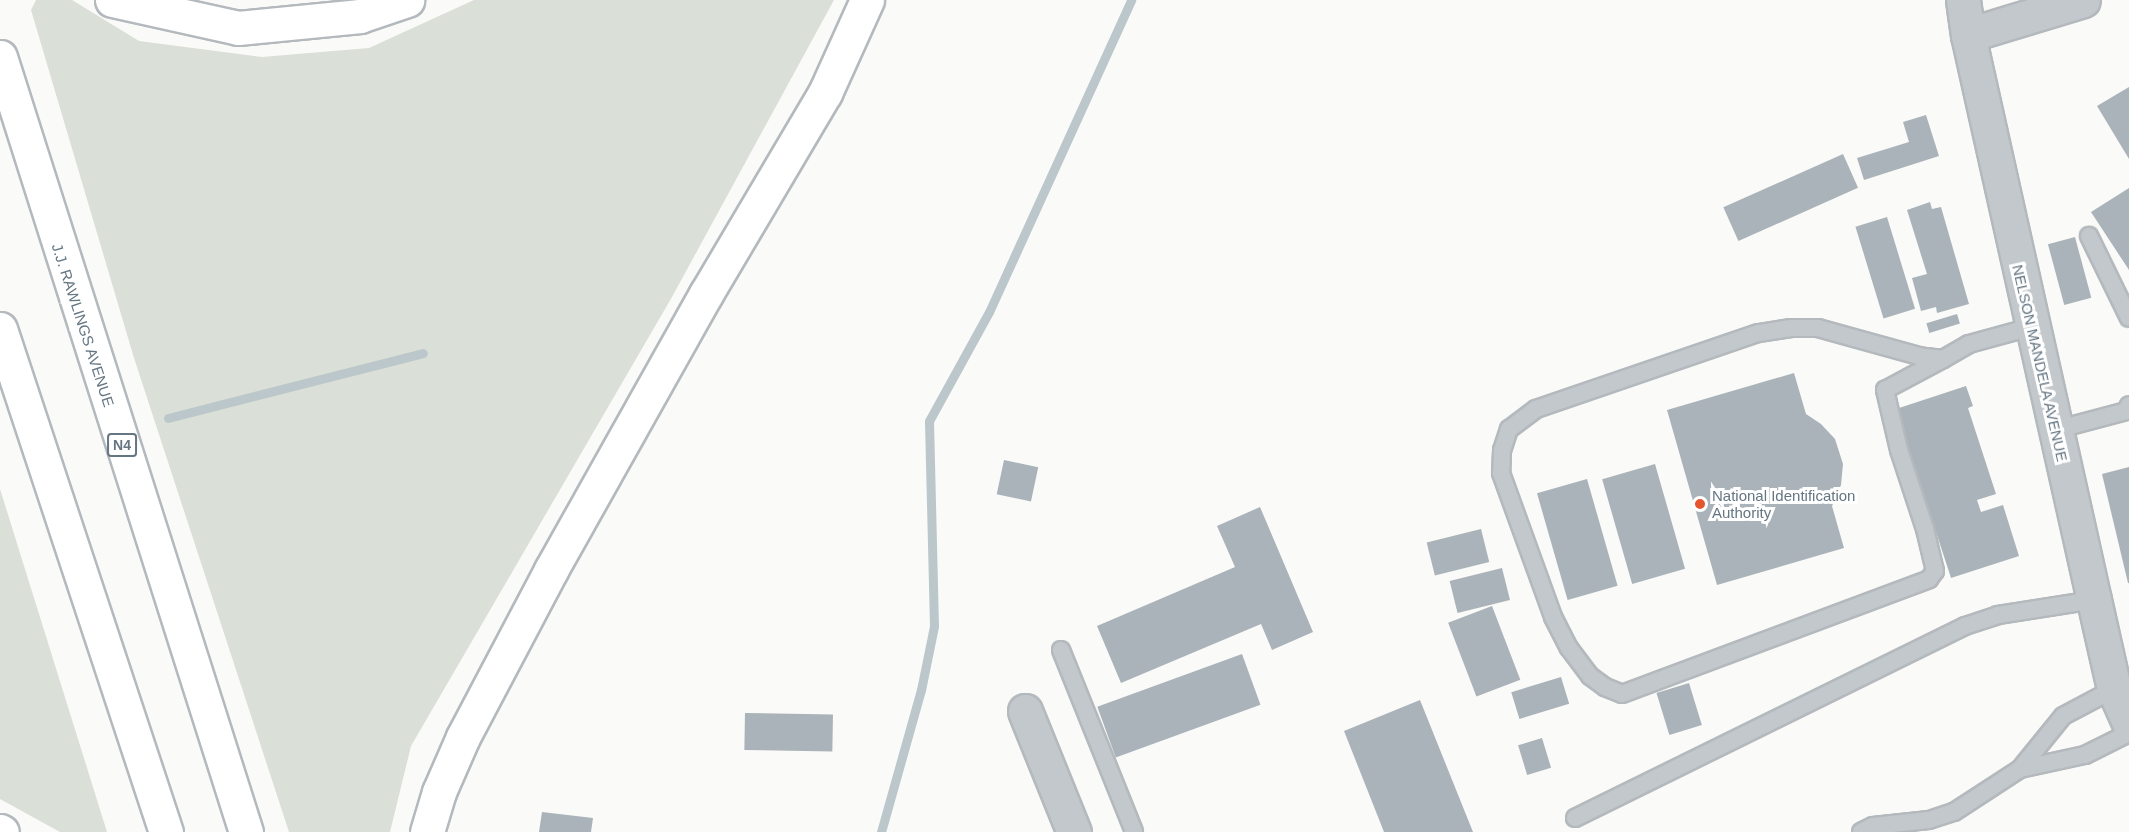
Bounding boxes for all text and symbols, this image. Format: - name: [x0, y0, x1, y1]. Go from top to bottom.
- street label: J.J. RAWLINGS AVENUE: [48, 241, 118, 409]
- street label: NELSON MANDELA AVENUE: [2008, 262, 2072, 464]
- road number: N4: [107, 434, 137, 456]
- place label: National Identification Authority: [1712, 486, 1855, 521]
- marker: National Identification Authority: [1693, 497, 1707, 511]

